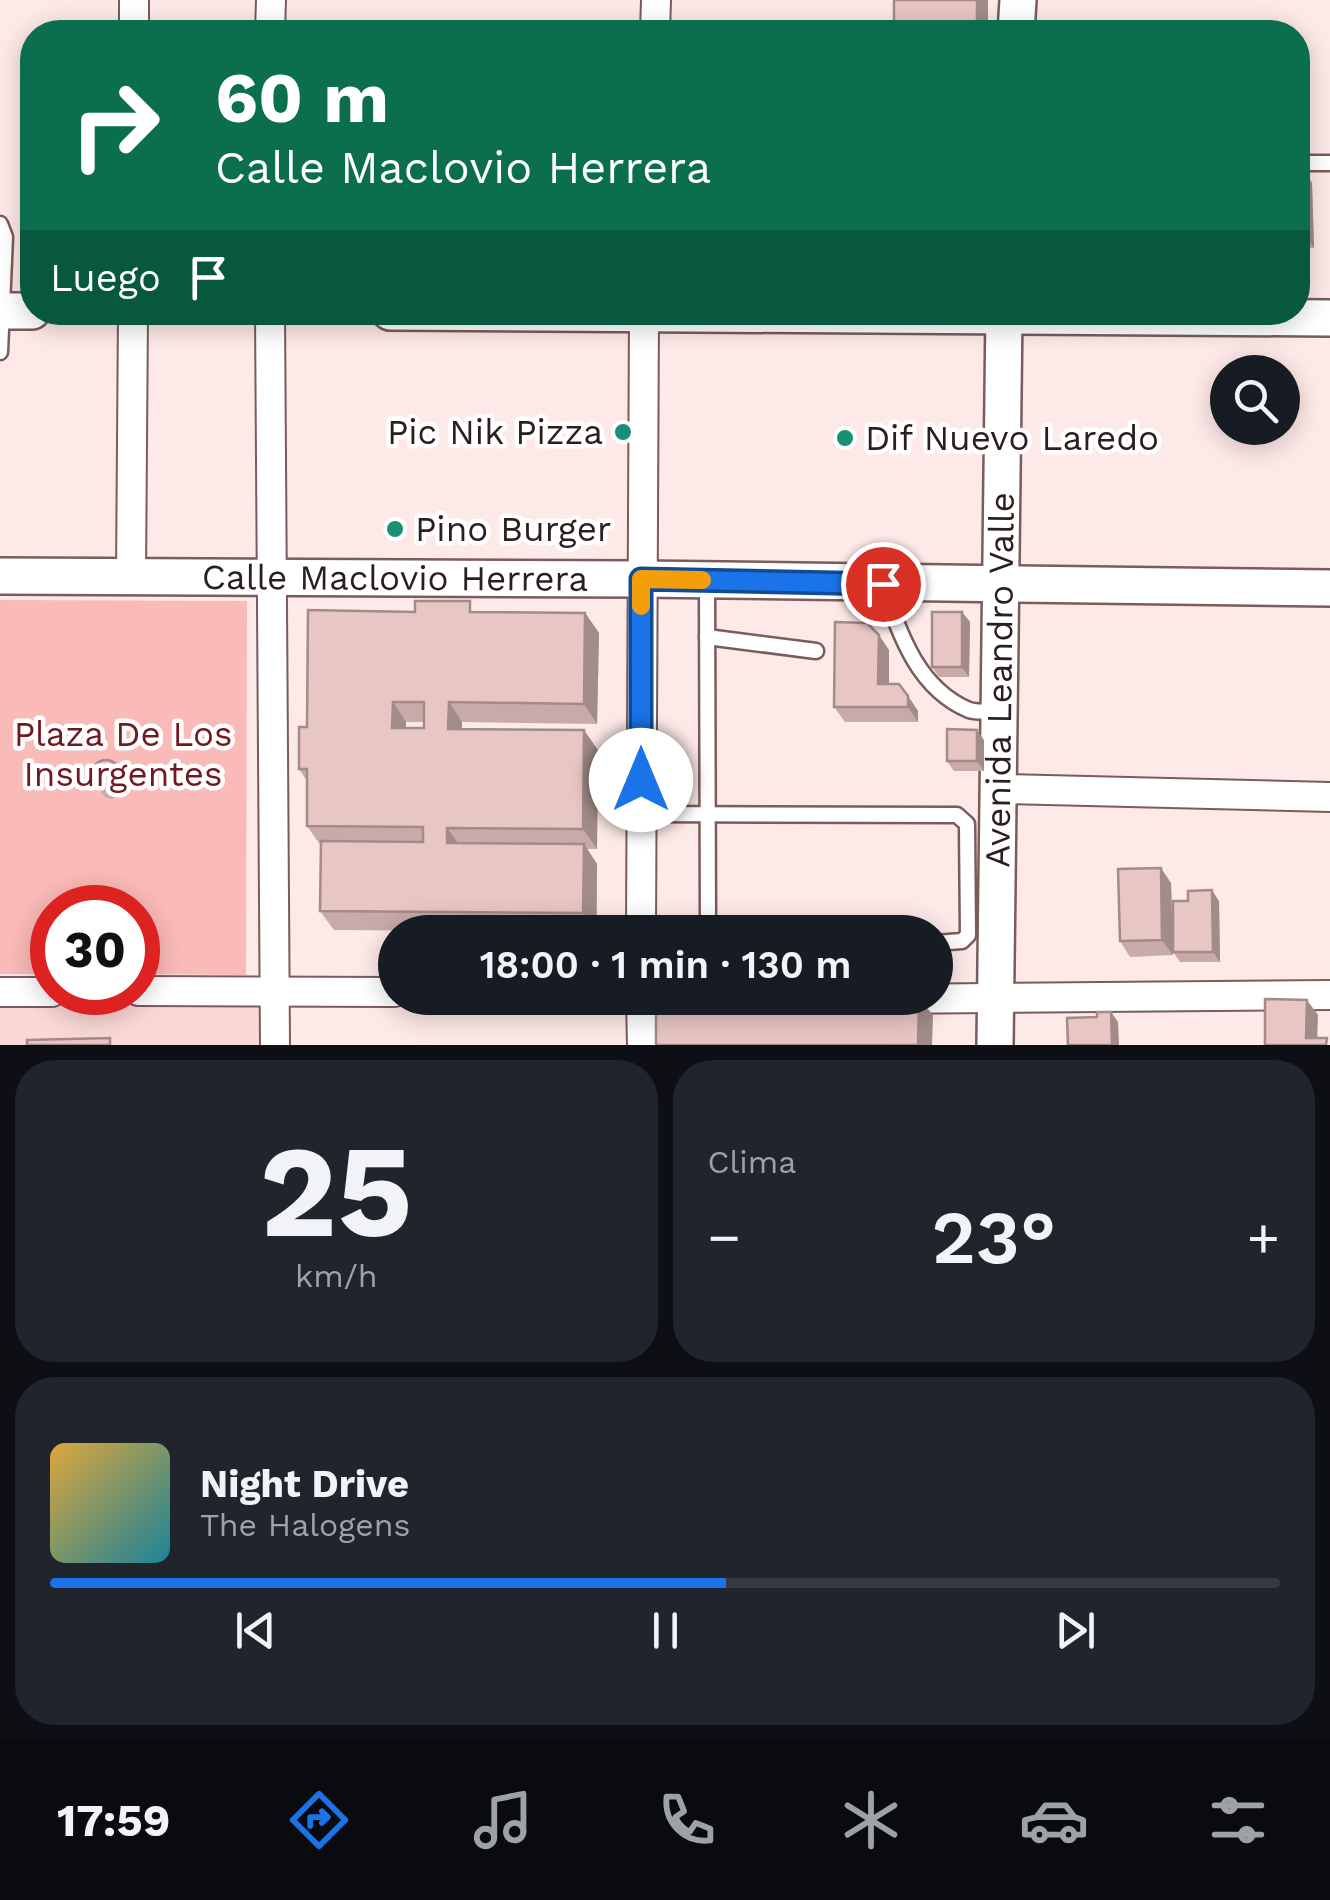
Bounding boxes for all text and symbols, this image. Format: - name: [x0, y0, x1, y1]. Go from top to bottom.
- text: 60 m: [215, 57, 389, 139]
- icon: right: [50, 60, 180, 190]
- text: Calle Maclovio Herrera: [215, 141, 711, 194]
- icon: arrive: [181, 250, 236, 305]
- text: Luego: [50, 256, 161, 300]
- map controls: [1210, 355, 1300, 445]
- button: search: [1210, 355, 1300, 445]
- place label: Pic Nik Pizza: [387, 411, 603, 453]
- place label: Dif Nuevo Laredo: [865, 417, 1159, 459]
- marker: Pic Nik Pizza: [612, 421, 634, 443]
- marker: Dif Nuevo Laredo: [834, 427, 856, 449]
- street label: Avenida Leandro Valle: [976, 492, 1023, 868]
- place label: Pino Burger: [415, 508, 611, 550]
- marker: Pino Burger: [384, 518, 406, 540]
- pin: [841, 542, 926, 627]
- street label: Calle Maclovio Herrera: [202, 556, 588, 600]
- icon: arrive: [856, 557, 911, 612]
- park label: Plaza De Los Insurgentes: [14, 713, 232, 795]
- position arrow: [589, 728, 693, 832]
- speed limit sign: 30: [30, 885, 160, 1015]
- text: 18:00 · 1 min · 130 m: [480, 943, 851, 987]
- text: 25: [260, 1115, 413, 1268]
- text: Clima: [708, 1143, 796, 1181]
- text: 23°: [931, 1193, 1056, 1281]
- text: −: [708, 1205, 741, 1269]
- text: +: [1247, 1205, 1280, 1269]
- text: km/h: [295, 1257, 377, 1295]
- text: Night Drive: [200, 1462, 409, 1506]
- text: The Halogens: [200, 1506, 410, 1544]
- icon: previous: [228, 1603, 283, 1658]
- icon: pause: [638, 1603, 693, 1658]
- icon: next: [1048, 1603, 1103, 1658]
- icon: directions: [284, 1785, 354, 1855]
- icon: music: [468, 1785, 538, 1855]
- icon: phone: [652, 1785, 722, 1855]
- icon: climate: [836, 1785, 906, 1855]
- icon: car: [1019, 1785, 1089, 1855]
- icon: filters: [1203, 1785, 1273, 1855]
- text: 17:59: [57, 1794, 170, 1847]

